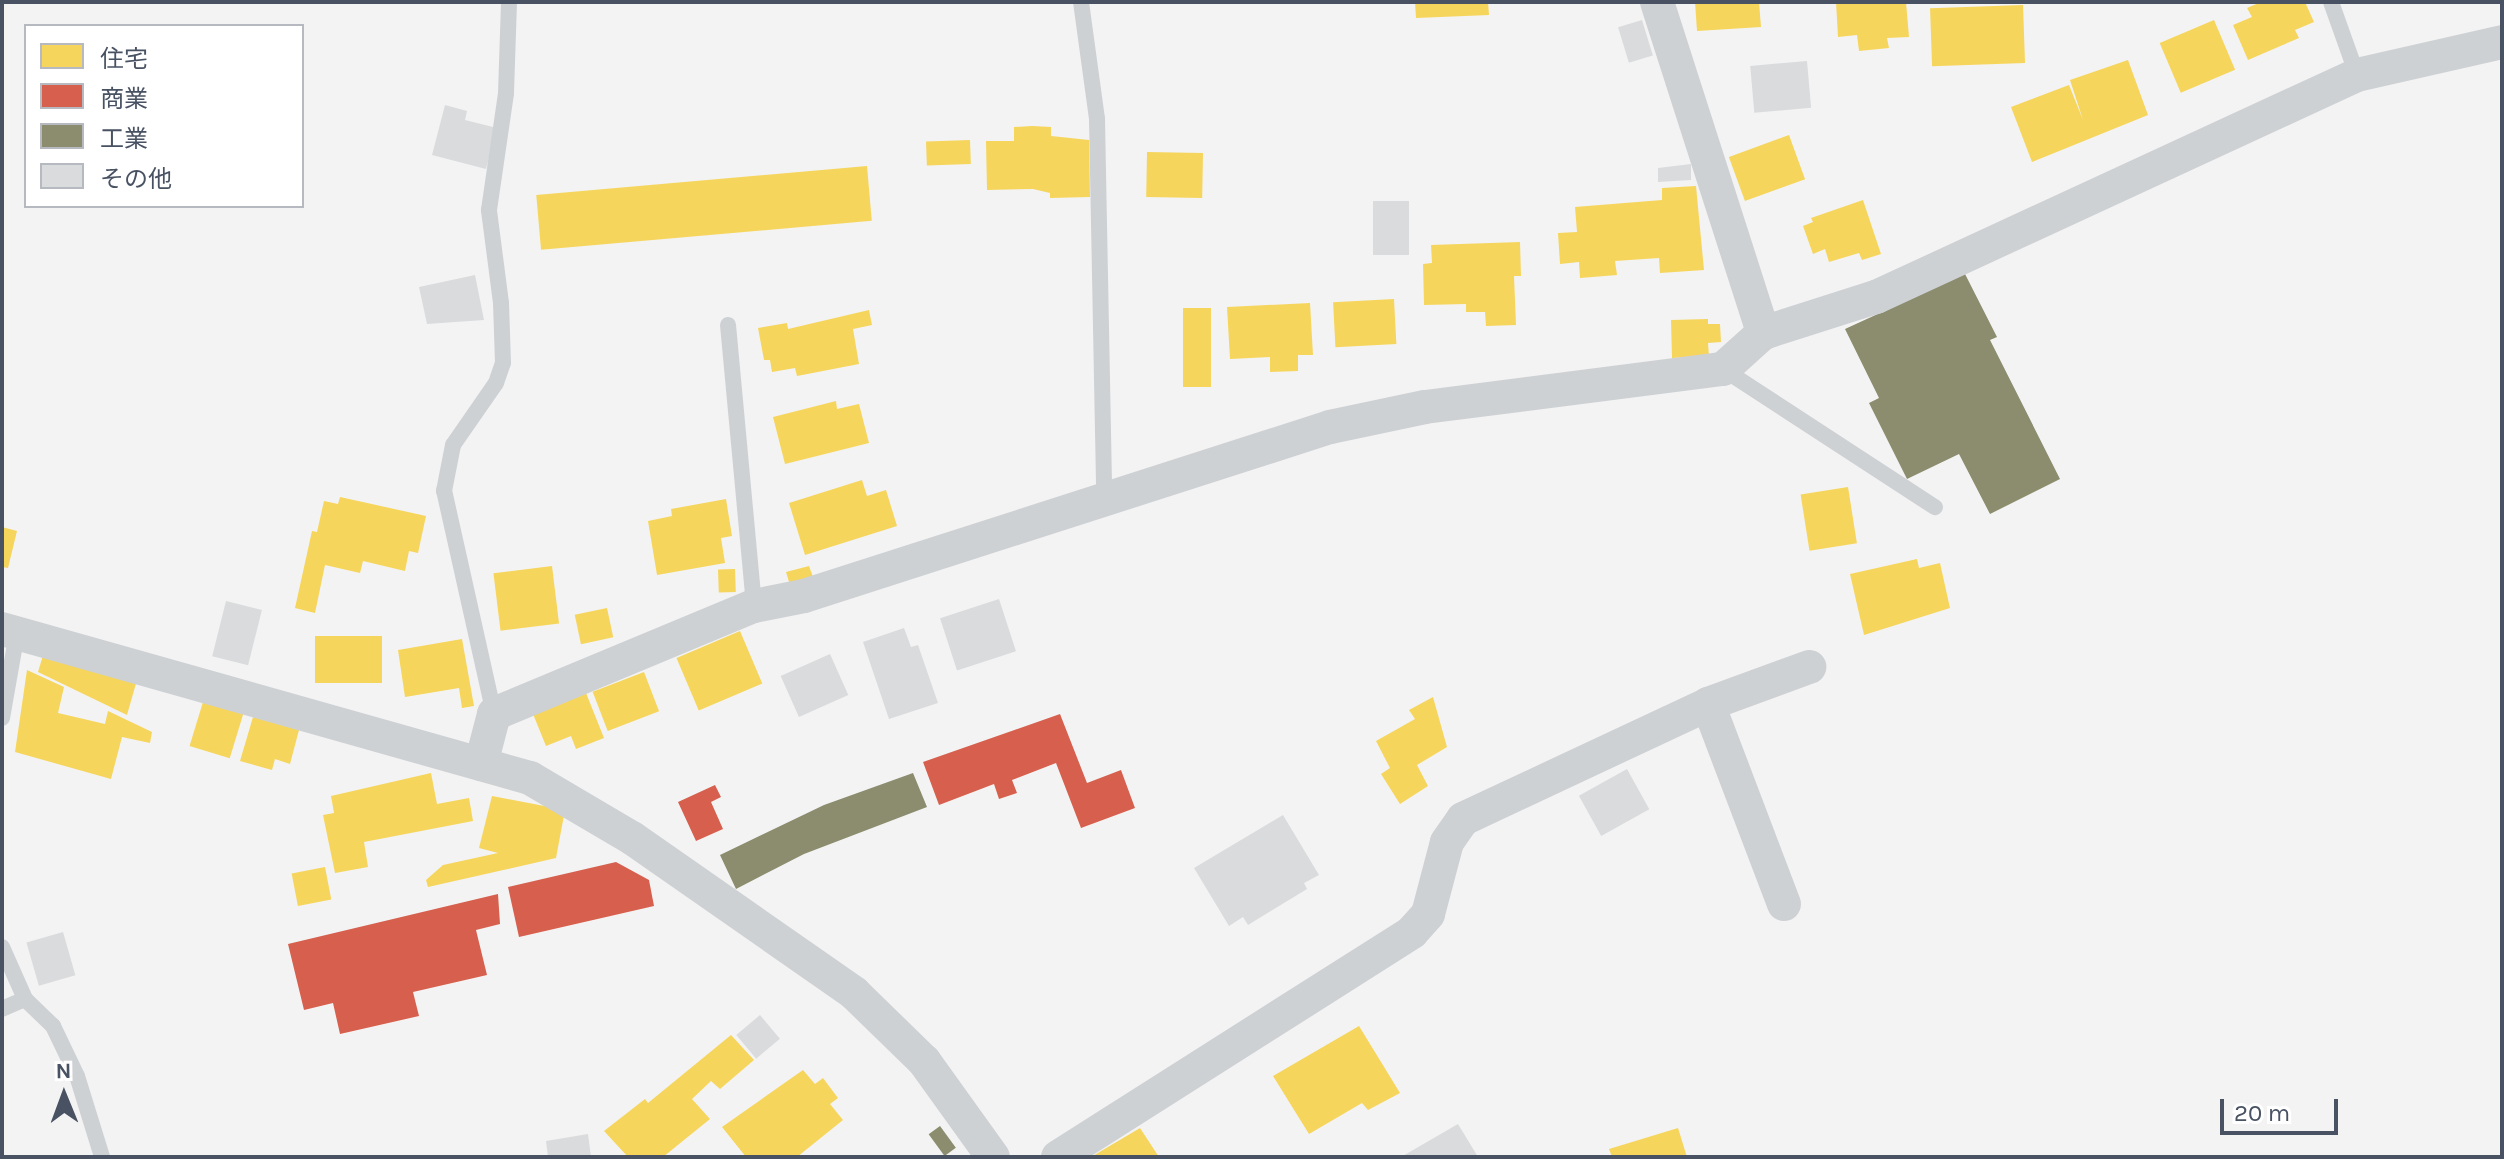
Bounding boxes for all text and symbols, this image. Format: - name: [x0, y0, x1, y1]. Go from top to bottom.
- legend: [24, 24, 304, 208]
- text: 住宅: [100, 45, 148, 73]
- text: 商業: [100, 85, 148, 113]
- text: 工業: [100, 125, 148, 153]
- text: その他: [100, 165, 172, 193]
- north arrow: [24, 1055, 104, 1135]
- text: N: [55, 1058, 72, 1084]
- scale bar: [2224, 1083, 2342, 1133]
- text: 20 m: [2234, 1099, 2290, 1127]

